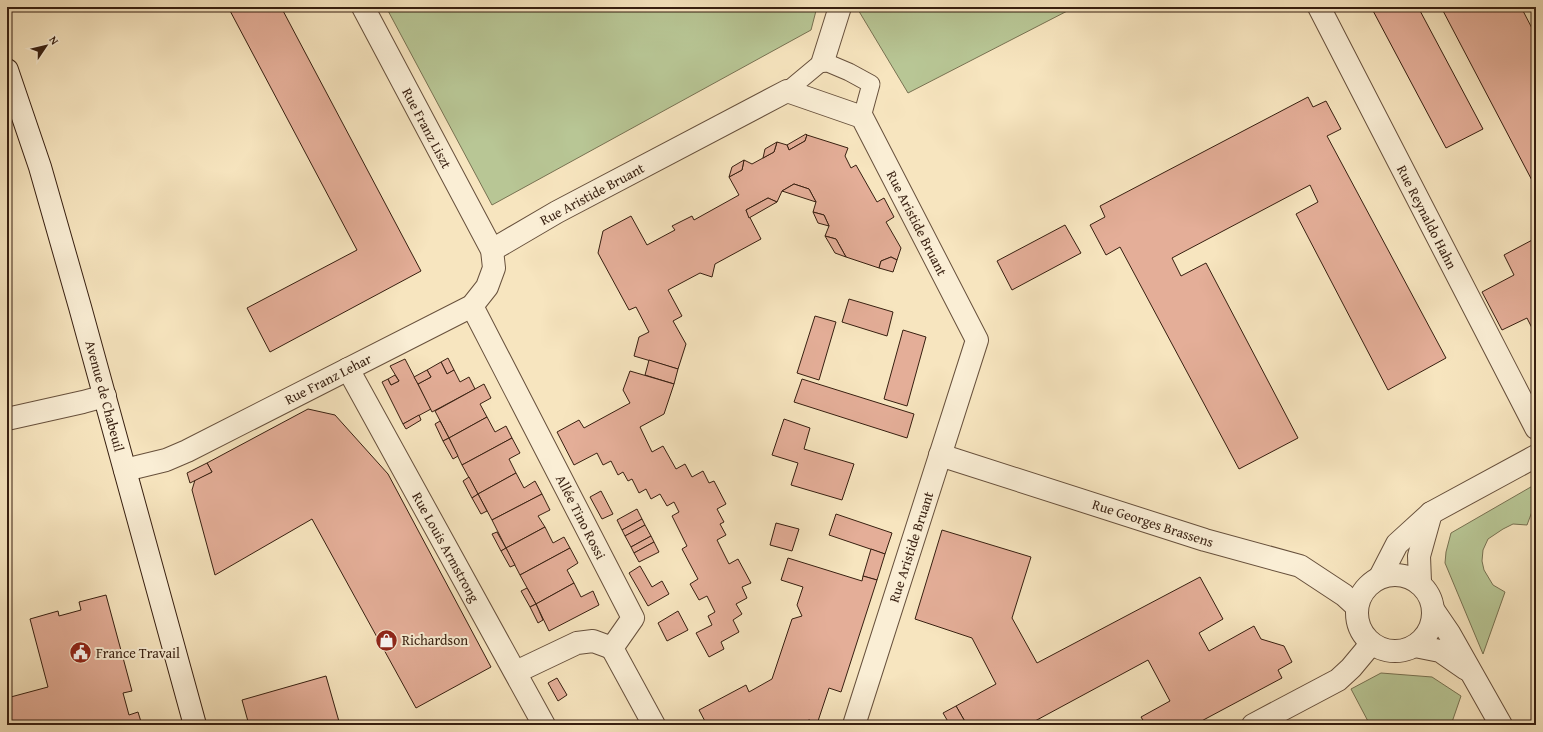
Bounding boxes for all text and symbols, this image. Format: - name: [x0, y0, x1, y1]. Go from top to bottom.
- north arrow: [26, 26, 66, 66]
- text: N: [46, 33, 63, 48]
- street label: Rue Franz Liszt: [397, 84, 457, 172]
- street label: Rue Aristide Bruant: [536, 158, 648, 230]
- street label: Rue Reynaldo Hahn: [1392, 161, 1462, 273]
- street label: Rue Aristide Bruant: [882, 167, 952, 279]
- street label: Avenue de Chabeuil: [81, 338, 130, 454]
- street label: Rue Franz Lehar: [281, 348, 375, 409]
- street label: Allée Tino Rossi: [551, 471, 611, 563]
- street label: Rue Louis Armstrong: [407, 488, 485, 606]
- street label: Rue Aristide Bruant: [884, 489, 938, 605]
- street label: Rue Georges Brassens: [1090, 494, 1216, 552]
- shop icon: Richardson: [374, 627, 400, 653]
- place label: Richardson: [402, 630, 468, 650]
- public building icon: France Travail: [67, 640, 93, 666]
- place label: France Travail: [96, 643, 180, 663]

